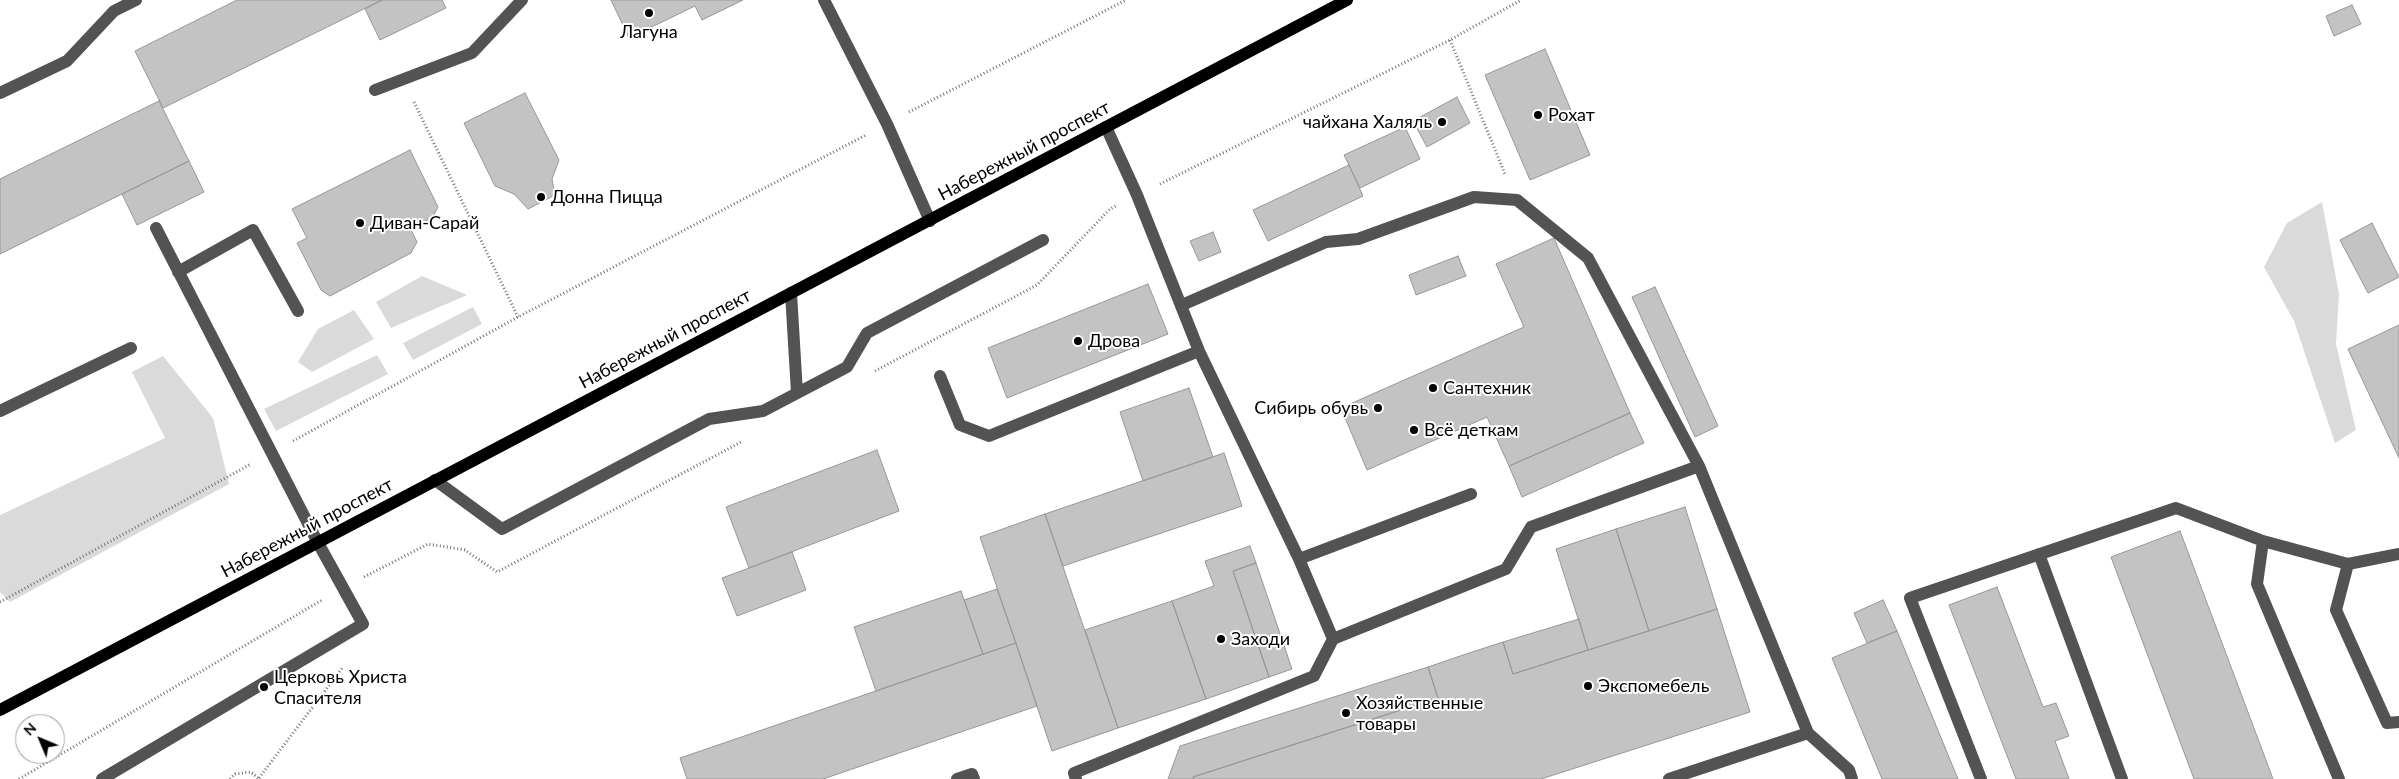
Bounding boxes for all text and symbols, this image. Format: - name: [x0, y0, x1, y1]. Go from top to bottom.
- marker: Лагуна: [643, 7, 655, 19]
- place label: Лагуна: [620, 21, 678, 43]
- street label: Набережный проспект: [934, 97, 1114, 205]
- place label: Рохат: [1548, 104, 1595, 126]
- marker: Рохат: [1532, 109, 1544, 121]
- place label: чайхана Халяль: [1303, 111, 1432, 133]
- marker: чайхана Халяль: [1436, 116, 1448, 128]
- place label: Донна Пицца: [551, 186, 663, 208]
- marker: Донна Пицца: [535, 191, 547, 203]
- place label: Диван-Сарай: [370, 212, 479, 234]
- marker: Диван-Сарай: [354, 217, 366, 229]
- street label: Набережный проспект: [575, 285, 755, 393]
- place label: Дрова: [1088, 330, 1140, 352]
- marker: Дрова: [1072, 335, 1084, 347]
- place label: Сантехник: [1443, 377, 1531, 399]
- marker: Сантехник: [1427, 382, 1439, 394]
- place label: Сибирь обувь: [1254, 397, 1368, 419]
- marker: Сибирь обувь: [1372, 402, 1384, 414]
- place label: Всё деткам: [1424, 419, 1518, 441]
- marker: Всё деткам: [1408, 424, 1420, 436]
- street label: Набережный проспект: [217, 474, 397, 582]
- place label: Заходи: [1231, 628, 1290, 650]
- marker: Заходи: [1215, 633, 1227, 645]
- place label: Церковь Христа Спасителя: [274, 666, 407, 709]
- place label: Экспомебель: [1598, 675, 1709, 697]
- marker: Экспомебель: [1582, 680, 1594, 692]
- marker: Церковь Христа Спасителя: [258, 681, 270, 693]
- place label: Хозяйственные товары: [1356, 692, 1483, 734]
- marker: Хозяйственные товары: [1340, 707, 1352, 719]
- north arrow: [15, 714, 65, 764]
- text: N: [20, 719, 40, 739]

